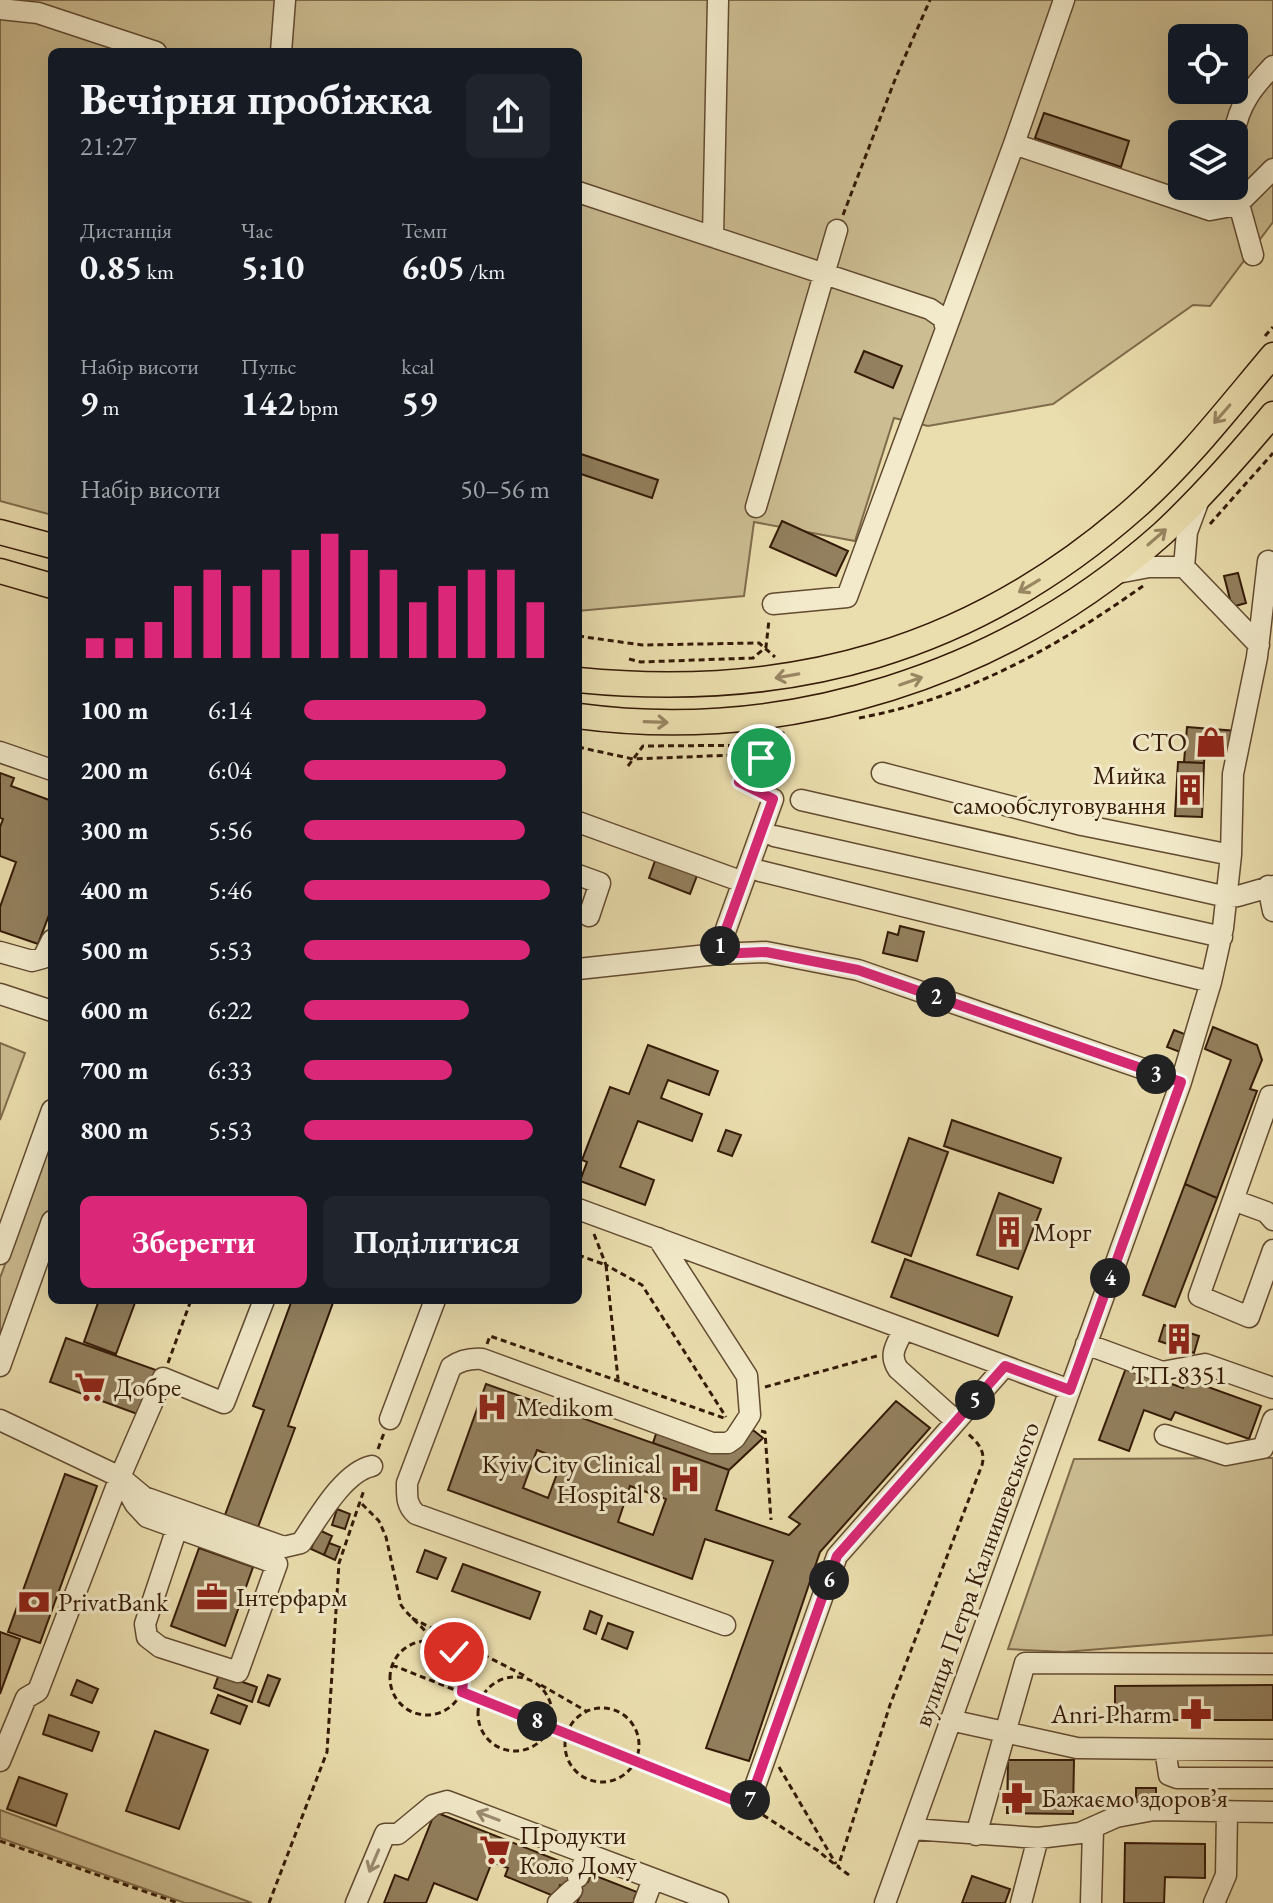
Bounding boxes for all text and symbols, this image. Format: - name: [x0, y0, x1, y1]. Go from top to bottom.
- map controls: [1168, 24, 1248, 200]
- button: locate: [1168, 24, 1248, 104]
- text: Вечірня пробіжка: [80, 70, 432, 127]
- button: share: [466, 74, 550, 158]
- button: layers: [1168, 120, 1248, 200]
- text: 21:27: [80, 129, 136, 163]
- text: Дистанція: [80, 216, 172, 245]
- text: Час: [241, 216, 273, 245]
- text: Темп: [401, 216, 447, 245]
- text: 0.85: [80, 245, 142, 289]
- text: 5:10: [241, 245, 304, 289]
- text: 6:05: [401, 245, 465, 289]
- text: km: [142, 257, 174, 286]
- text: /km: [465, 257, 506, 286]
- text: Набір висоти: [80, 352, 199, 381]
- text: Пульс: [241, 352, 296, 381]
- text: kcal: [401, 352, 434, 381]
- text: 9: [80, 381, 98, 425]
- text: 142: [241, 381, 295, 425]
- text: 59: [401, 381, 437, 425]
- text: m: [98, 393, 120, 422]
- text: bpm: [295, 393, 339, 422]
- one-way arrow: [1213, 403, 1231, 424]
- text: Набір висоти: [80, 472, 220, 506]
- text: 50–56 m: [460, 472, 550, 506]
- one-way arrow: [1147, 528, 1167, 546]
- one-way arrow: [1018, 578, 1041, 594]
- one-way arrow: [775, 669, 800, 684]
- one-way arrow: [898, 673, 923, 688]
- text: 100 m: [80, 693, 148, 727]
- text: 6:14: [208, 693, 252, 727]
- one-way arrow: [642, 714, 669, 729]
- pin: [727, 724, 795, 792]
- place label: СТО: [1132, 725, 1187, 759]
- shop icon: СТО: [1194, 725, 1228, 759]
- icon: arrive: [739, 736, 783, 780]
- text: 200 m: [80, 753, 148, 787]
- text: 6:04: [208, 753, 252, 787]
- place label: Мийка самообслуговування: [953, 758, 1167, 822]
- building icon: Мийка самообслуговування: [1173, 773, 1207, 807]
- text: 300 m: [80, 813, 148, 847]
- text: 5:56: [208, 813, 252, 847]
- text: 400 m: [80, 873, 148, 907]
- text: 5:46: [208, 873, 252, 907]
- pin: 1: [700, 926, 740, 966]
- text: 1: [714, 931, 726, 960]
- text: 500 m: [80, 933, 148, 967]
- text: 5:53: [208, 933, 252, 967]
- pin: 2: [916, 977, 956, 1017]
- text: 2: [930, 982, 942, 1011]
- text: 600 m: [80, 993, 148, 1027]
- text: 6:22: [208, 993, 252, 1027]
- text: 700 m: [80, 1053, 148, 1087]
- text: 6:33: [208, 1053, 252, 1087]
- pin: 3: [1136, 1054, 1176, 1094]
- text: 3: [1150, 1059, 1162, 1088]
- text: 800 m: [80, 1113, 148, 1147]
- text: 5:53: [208, 1113, 252, 1147]
- button: Зберегти: [80, 1196, 307, 1288]
- button: Поділитися: [323, 1196, 550, 1288]
- building icon: Морг: [992, 1215, 1026, 1249]
- place label: Морг: [1033, 1215, 1091, 1249]
- pin: 4: [1090, 1258, 1130, 1298]
- text: 4: [1104, 1263, 1116, 1292]
- building icon: ТП-8351: [1162, 1322, 1196, 1356]
- place label: ТП-8351: [1131, 1358, 1227, 1392]
- supermarket icon: Добре: [73, 1370, 107, 1404]
- place label: Добре: [114, 1370, 181, 1404]
- pin: 5: [955, 1380, 995, 1420]
- text: 5: [969, 1385, 981, 1414]
- hospital icon: Medikom: [475, 1390, 509, 1424]
- place label: Medikom: [516, 1390, 614, 1424]
- street label: вулиця Петра Калнишевського: [905, 1417, 1047, 1731]
- place label: Kyiv City Clinical Hospital 8: [481, 1447, 661, 1511]
- hospital icon: Kyiv City Clinical Hospital 8: [668, 1462, 702, 1496]
- pin: 6: [809, 1560, 849, 1600]
- text: 6: [823, 1565, 835, 1594]
- office icon: Інтерфарм: [195, 1580, 229, 1614]
- place label: Інтерфарм: [236, 1580, 347, 1614]
- bank icon: PrivatBank: [17, 1585, 51, 1619]
- place label: PrivatBank: [58, 1585, 169, 1619]
- pin: [420, 1618, 488, 1686]
- icon: check: [432, 1630, 476, 1674]
- place label: Anri-Pharm: [1050, 1697, 1172, 1731]
- pharmacy icon: Anri-Pharm: [1179, 1697, 1213, 1731]
- pin: 8: [517, 1701, 557, 1741]
- text: 8: [531, 1706, 543, 1735]
- pin: 7: [730, 1780, 770, 1820]
- pharmacy icon: Бажаємо здоровʼя: [1000, 1781, 1034, 1815]
- place label: Бажаємо здоровʼя: [1041, 1781, 1228, 1815]
- text: 7: [744, 1785, 756, 1814]
- one-way arrow: [476, 1808, 501, 1823]
- place label: Продукти Коло Дому: [519, 1818, 638, 1882]
- supermarket icon: Продукти Коло Дому: [478, 1833, 512, 1867]
- one-way arrow: [365, 1848, 380, 1873]

